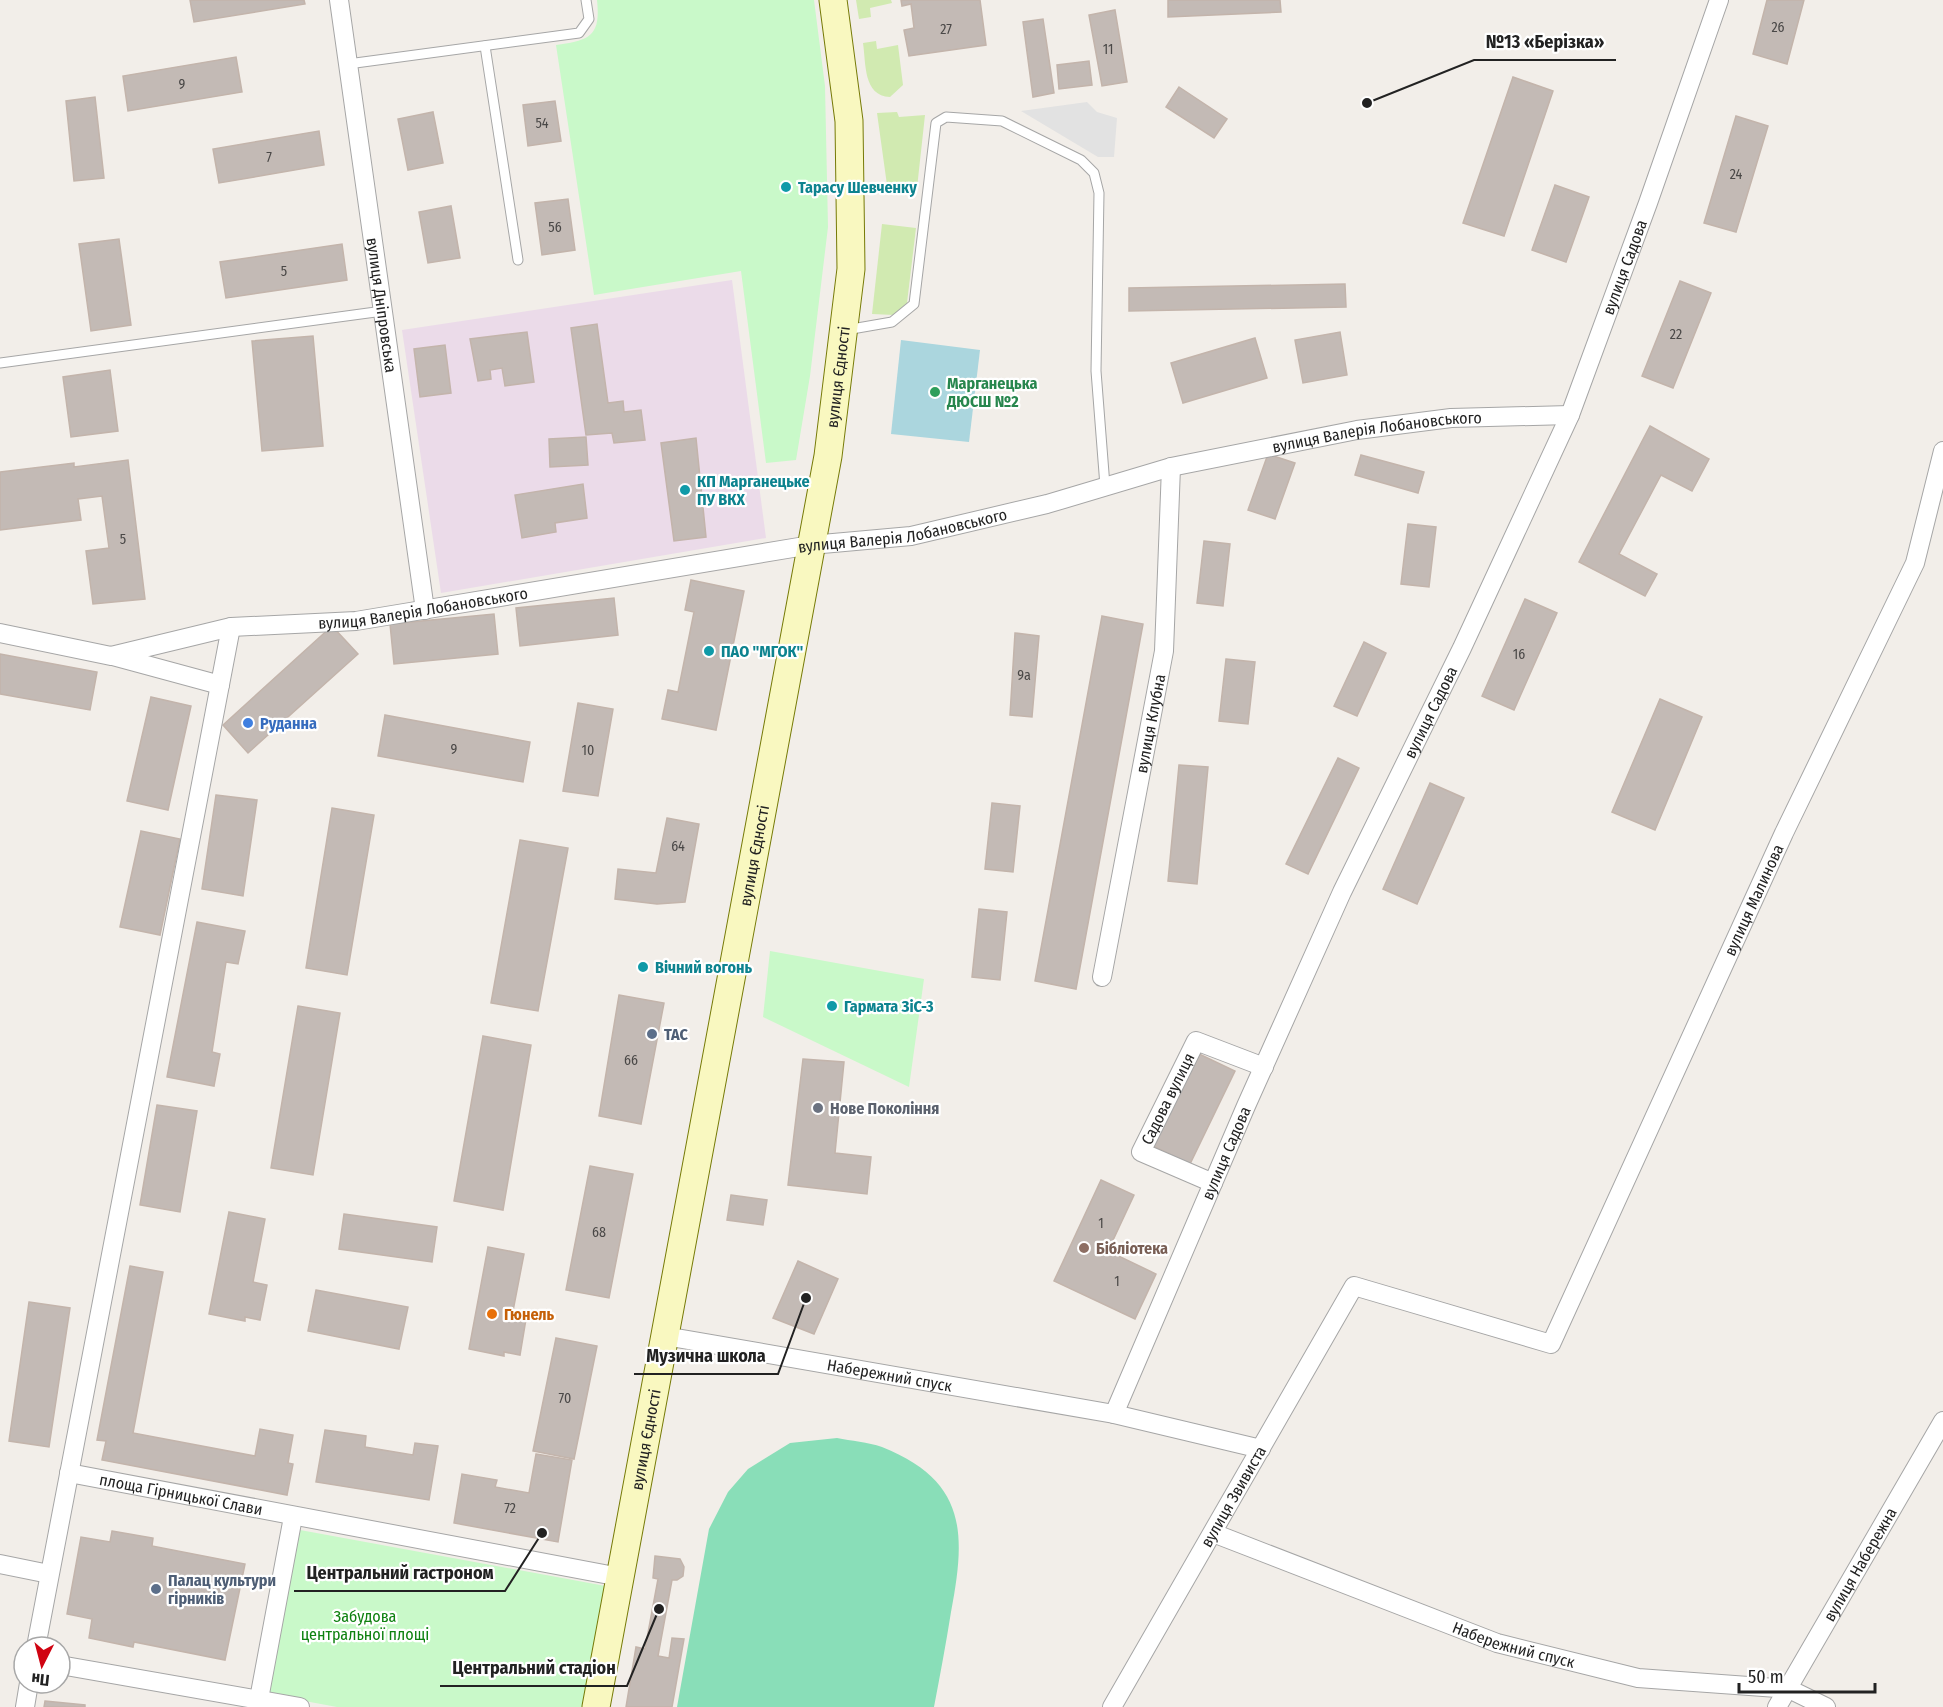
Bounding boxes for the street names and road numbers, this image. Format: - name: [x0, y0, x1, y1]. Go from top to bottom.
- street label: вулиця Садова: [1598, 217, 1651, 317]
- street label: вулиця Дніпровська: [363, 236, 401, 374]
- street label: вулиця Єдності: [822, 325, 853, 429]
- street label: вулиця Валерія Лобановського: [1270, 408, 1482, 456]
- street label: вулиця Валерія Лобановського: [796, 504, 1009, 557]
- street label: вулиця Валерія Лобановського: [318, 583, 529, 632]
- street label: вулиця Садова: [1400, 663, 1461, 761]
- street label: вулиця Клубна: [1131, 672, 1169, 775]
- street label: вулиця Єдності: [735, 803, 773, 908]
- street label: вулиця Малинова: [1720, 841, 1787, 959]
- street label: Садова вулиця: [1137, 1050, 1198, 1148]
- street label: вулиця Садова: [1197, 1103, 1254, 1203]
- street label: Набережний спуск: [826, 1355, 954, 1395]
- street label: вулиця Єдності: [627, 1387, 664, 1492]
- street label: вулиця Звивиста: [1197, 1442, 1270, 1550]
- street label: площа Гірницької Слави: [98, 1469, 264, 1519]
- street label: вулиця Набережна: [1819, 1504, 1900, 1625]
- street label: Набережний спуск: [1450, 1617, 1577, 1672]

